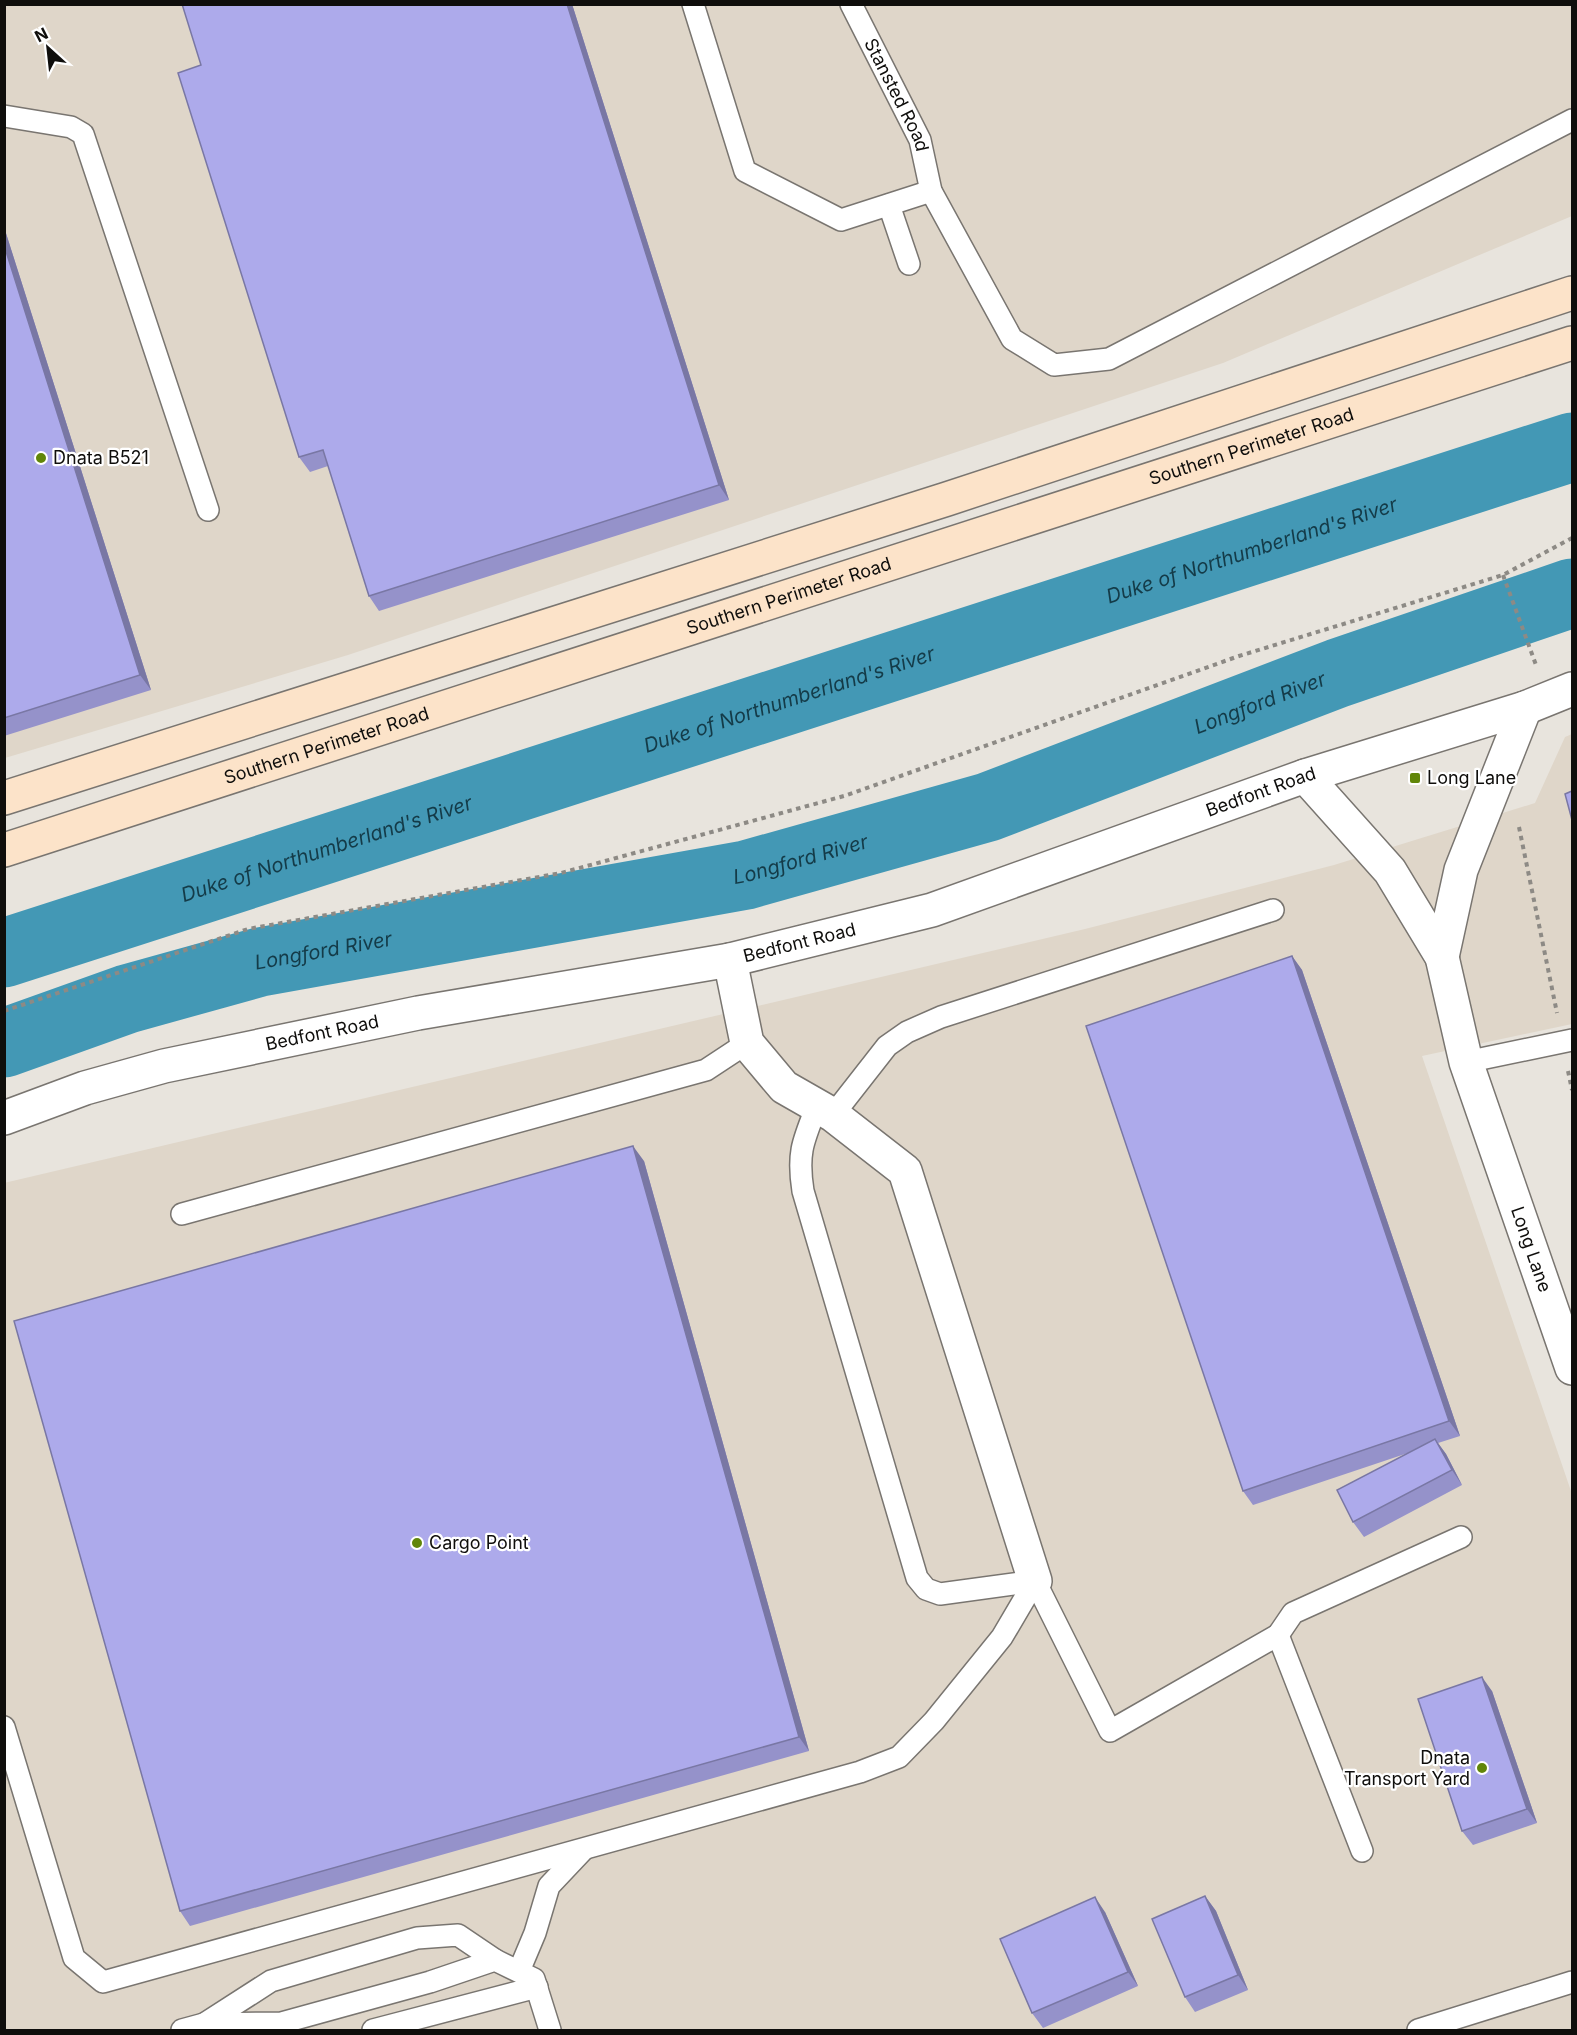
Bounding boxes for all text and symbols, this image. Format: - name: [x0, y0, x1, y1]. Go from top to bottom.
- north arrow: [18, 18, 78, 78]
- text: N: [31, 23, 51, 46]
- street label: Stansted Road: [860, 35, 933, 153]
- street label: Southern Perimeter Road: [1146, 403, 1356, 489]
- place label: Dnata B521: [53, 447, 149, 468]
- marker: Dnata B521: [34, 451, 48, 465]
- water label: Duke of Northumberland's River: [1103, 492, 1401, 609]
- street label: Southern Perimeter Road: [684, 553, 894, 639]
- water label: Duke of Northumberland's River: [641, 641, 938, 758]
- water label: Longford River: [1191, 667, 1330, 739]
- street label: Southern Perimeter Road: [221, 702, 431, 788]
- street label: Bedfont Road: [1203, 762, 1318, 821]
- place label: Long Lane: [1427, 767, 1516, 788]
- marker: Long Lane: [1408, 771, 1422, 785]
- water label: Duke of Northumberland's River: [178, 791, 476, 907]
- water label: Longford River: [731, 829, 871, 889]
- street label: Bedfont Road: [741, 918, 858, 966]
- water label: Longford River: [253, 927, 394, 975]
- street label: Bedfont Road: [264, 1010, 381, 1055]
- street label: Long Lane: [1507, 1204, 1556, 1295]
- place label: Cargo Point: [429, 1532, 529, 1553]
- marker: Cargo Point: [410, 1536, 424, 1550]
- place label: Dnata Transport Yard: [1344, 1747, 1470, 1789]
- marker: Dnata Transport Yard: [1475, 1761, 1489, 1775]

